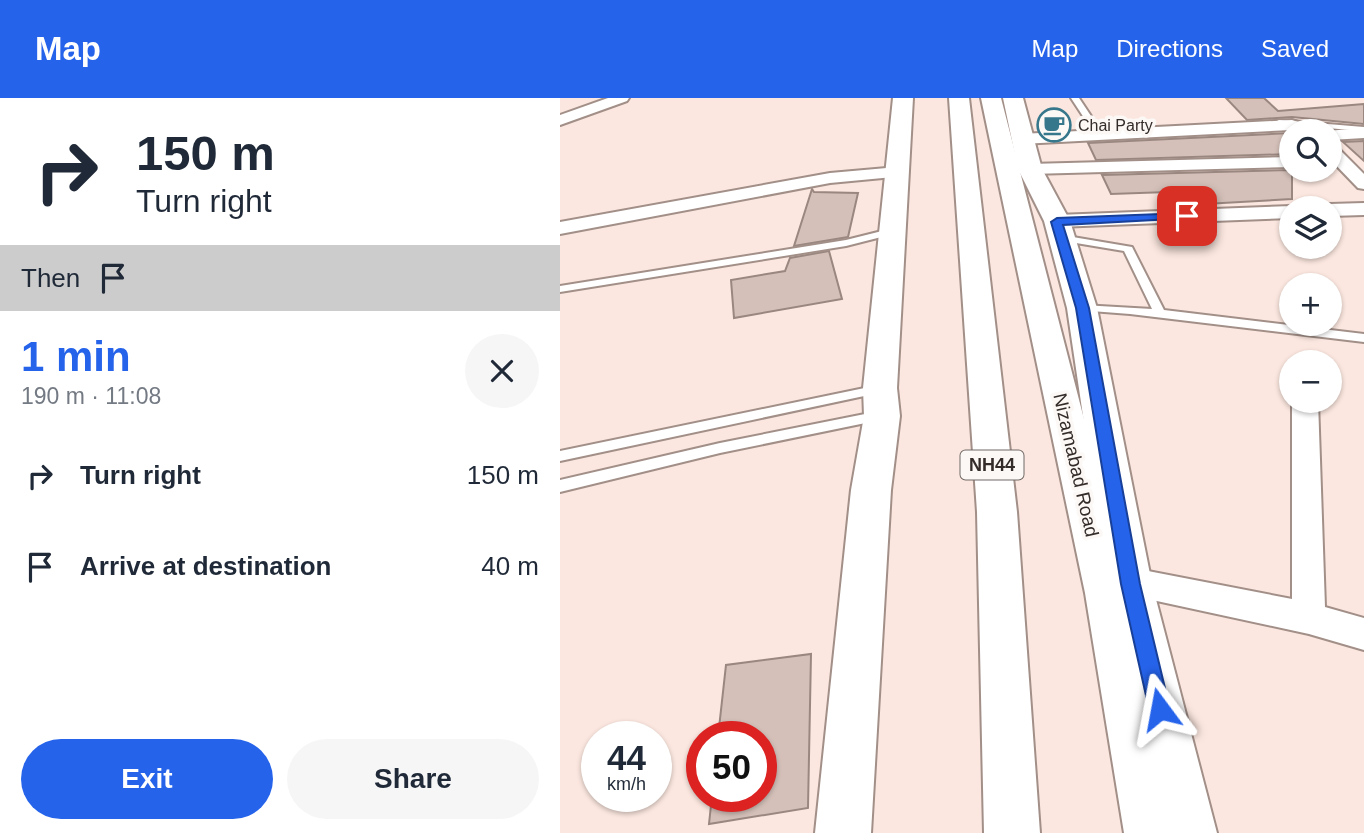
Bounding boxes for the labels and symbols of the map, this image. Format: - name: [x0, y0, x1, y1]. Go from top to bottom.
- cafe icon: Chai Party: [1035, 106, 1073, 144]
- place label: Chai Party: [1078, 117, 1153, 134]
- pin: [1157, 186, 1217, 246]
- street label: Nizamabad Road: [1049, 391, 1103, 539]
- road number: NH44: [960, 450, 1024, 480]
- position arrow: [1123, 672, 1197, 746]
- speed limit sign: 50: [686, 721, 777, 812]

